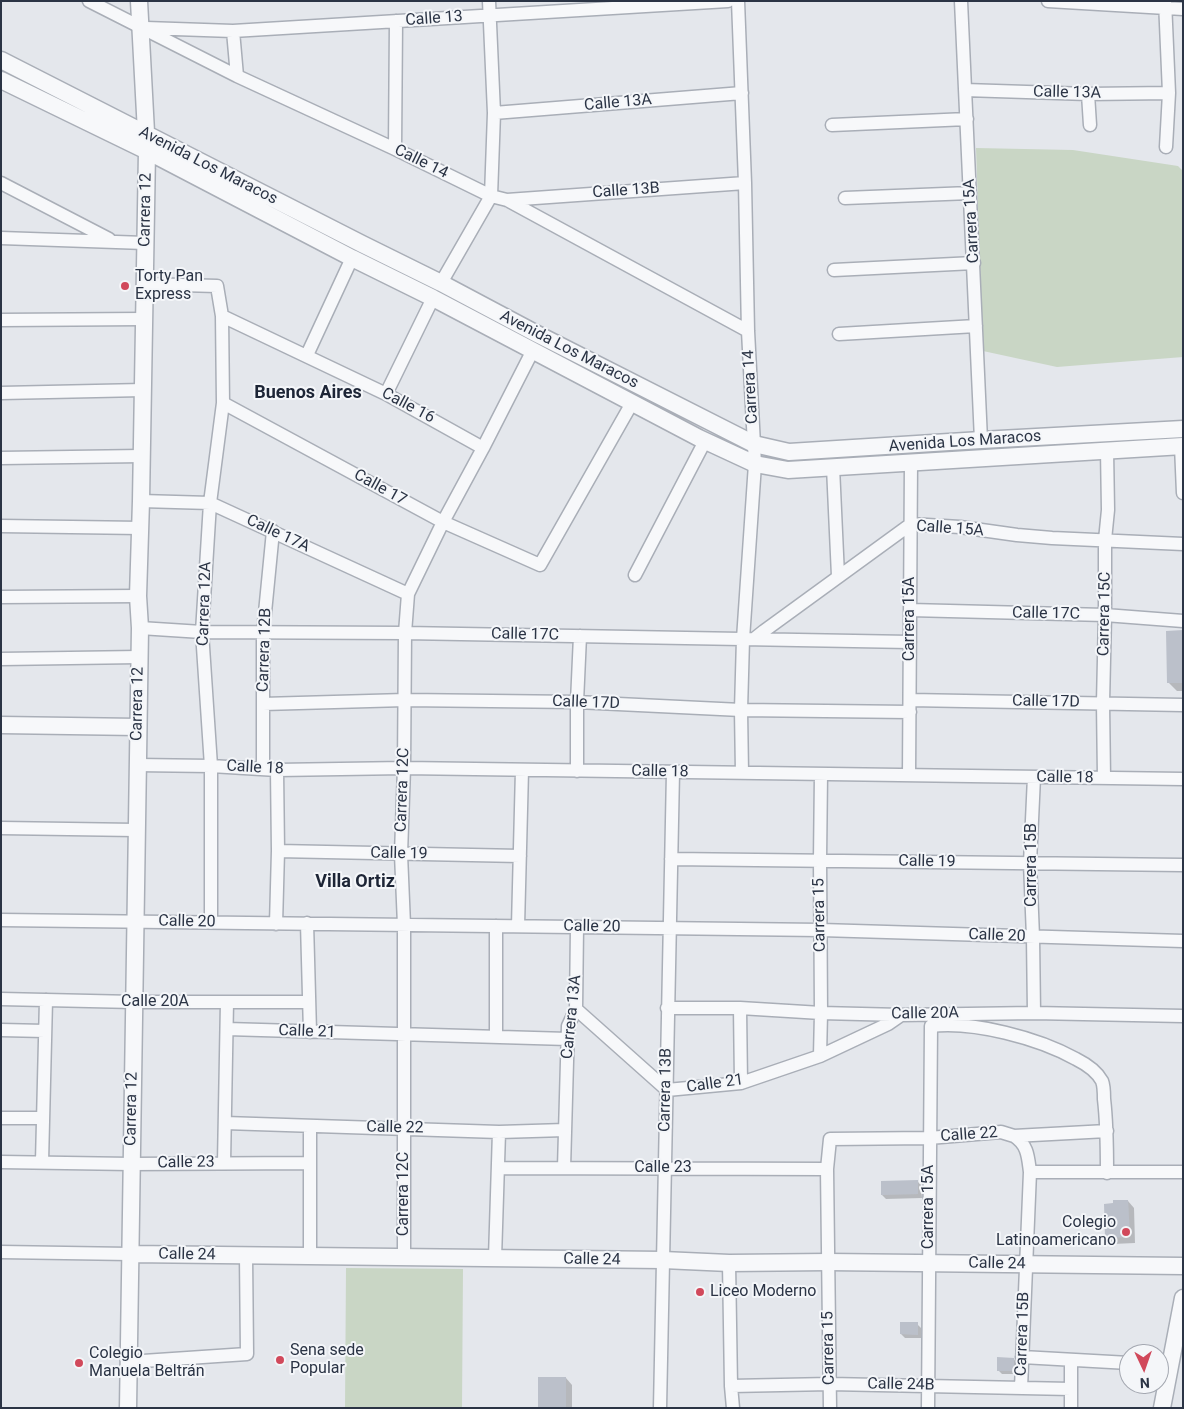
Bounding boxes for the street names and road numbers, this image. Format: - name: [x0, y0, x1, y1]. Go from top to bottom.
- street label: Calle 13: [405, 7, 463, 31]
- street label: Calle 13A: [1033, 83, 1101, 103]
- street label: Calle 13A: [583, 90, 653, 116]
- street label: Avenida Los Maracos: [136, 123, 280, 209]
- street label: Calle 14: [391, 141, 451, 183]
- street label: Carrera 12: [136, 173, 156, 247]
- street label: Carrera 15A: [960, 178, 984, 264]
- street label: Calle 13B: [592, 179, 660, 203]
- street label: Avenida Los Maracos: [497, 307, 641, 393]
- street label: Carrera 14: [739, 350, 763, 424]
- street label: Calle 16: [378, 384, 438, 428]
- street label: Avenida Los Maracos: [888, 427, 1042, 457]
- street label: Calle 17: [350, 466, 410, 510]
- street label: Calle 17A: [243, 511, 313, 557]
- street label: Calle 15A: [916, 517, 984, 541]
- street label: Carrera 12A: [194, 561, 216, 647]
- street label: Carrera 15C: [1095, 572, 1115, 656]
- street label: Carrera 15A: [900, 577, 920, 661]
- street label: Calle 17C: [1012, 604, 1080, 624]
- street label: Carrera 12B: [254, 608, 276, 692]
- street label: Calle 17C: [491, 625, 559, 645]
- street label: Carrera 12: [128, 667, 148, 741]
- street label: Calle 17D: [552, 692, 620, 714]
- street label: Calle 17D: [1012, 692, 1080, 712]
- street label: Carrera 12C: [392, 747, 414, 833]
- street label: Calle 18: [226, 757, 284, 779]
- street label: Calle 18: [631, 762, 689, 782]
- street label: Calle 18: [1036, 768, 1094, 788]
- street label: Carrera 15B: [1022, 823, 1042, 907]
- street label: Calle 19: [370, 844, 428, 864]
- street label: Calle 19: [898, 852, 956, 872]
- street label: Carrera 15: [810, 878, 830, 952]
- street label: Calle 20: [158, 912, 216, 932]
- street label: Calle 20: [563, 917, 621, 937]
- street label: Calle 20: [968, 925, 1026, 947]
- street label: Carrera 13A: [558, 974, 586, 1060]
- street label: Calle 20A: [121, 992, 189, 1012]
- street label: Calle 20A: [891, 1004, 959, 1024]
- street label: Calle 21: [278, 1021, 336, 1043]
- street label: Carrera 13B: [656, 1048, 676, 1132]
- street label: Calle 21: [685, 1071, 745, 1097]
- street label: Carrera 12: [122, 1072, 142, 1146]
- street label: Calle 22: [366, 1118, 424, 1138]
- street label: Calle 22: [940, 1123, 998, 1147]
- street label: Carrera 12C: [394, 1152, 414, 1236]
- street label: Calle 23: [157, 1153, 215, 1173]
- street label: Calle 23: [634, 1158, 692, 1178]
- street label: Carrera 15A: [919, 1165, 939, 1249]
- street label: Calle 24: [158, 1245, 216, 1265]
- street label: Calle 24: [563, 1250, 621, 1270]
- street label: Calle 24: [968, 1254, 1026, 1274]
- street label: Carrera 15B: [1012, 1292, 1034, 1376]
- street label: Carrera 15: [819, 1311, 839, 1385]
- street label: Calle 24B: [867, 1375, 935, 1395]

